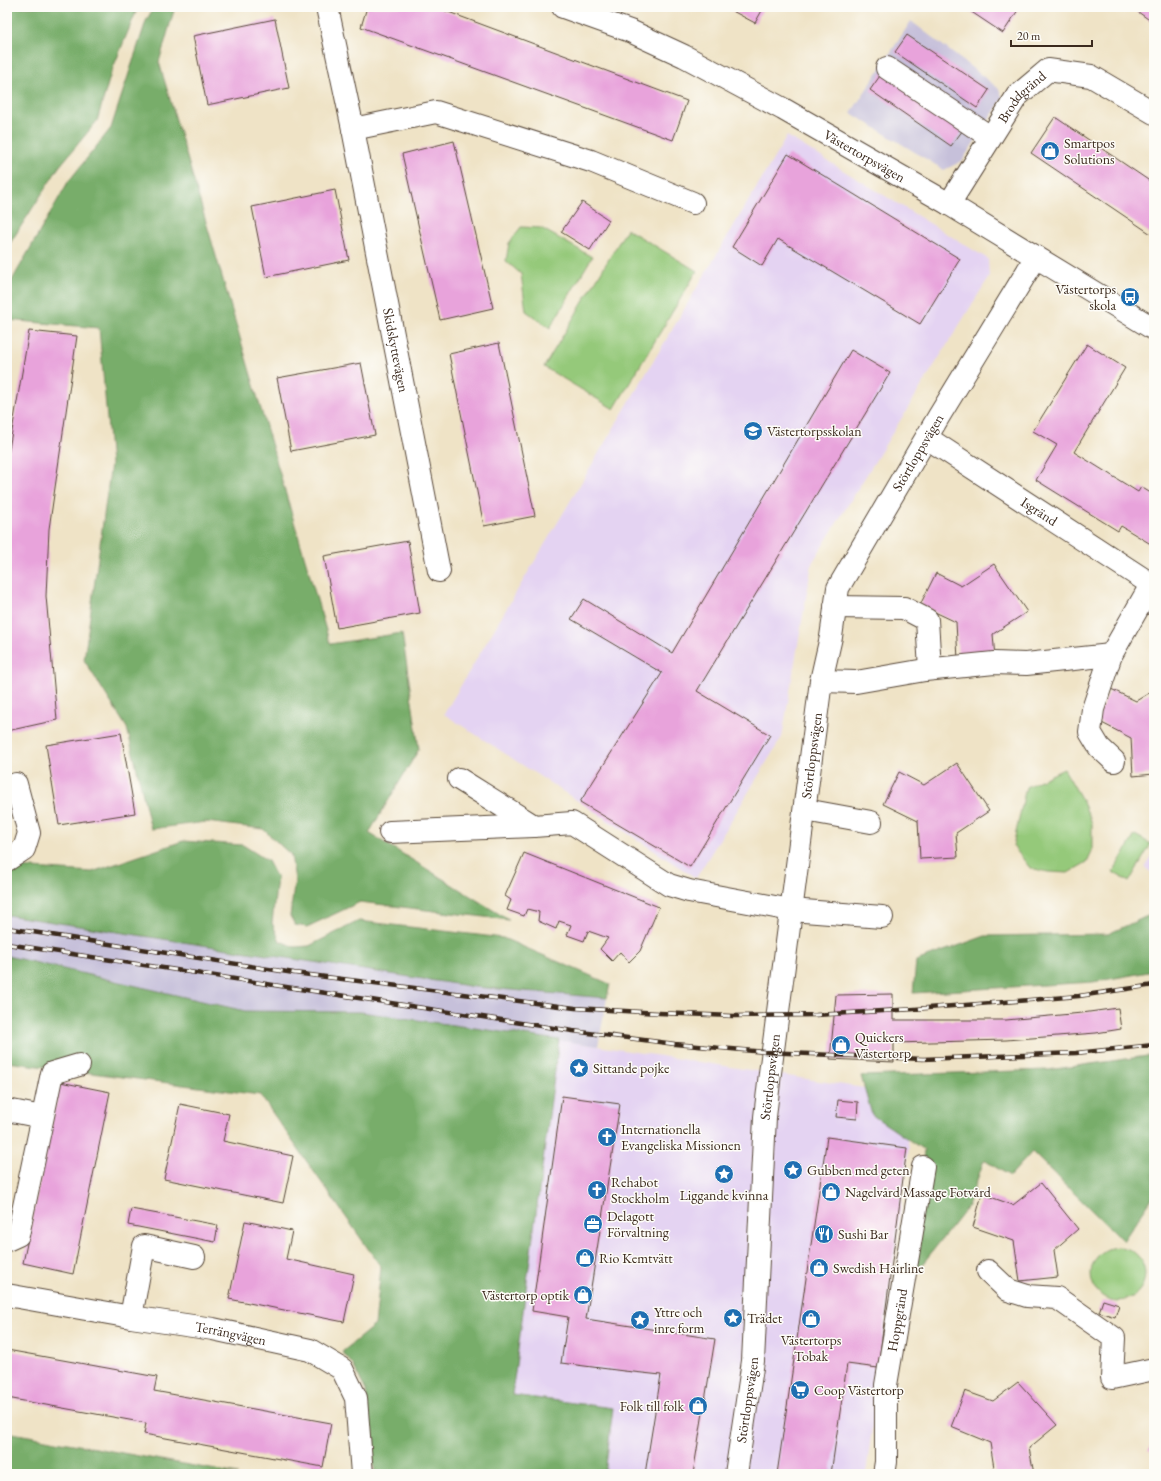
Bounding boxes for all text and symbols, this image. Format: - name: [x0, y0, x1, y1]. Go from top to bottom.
- scale bar: [1011, 22, 1092, 48]
- text: 20 m: [1017, 28, 1041, 44]
- street label: Broddgränd: [993, 66, 1050, 126]
- street label: Västertorpsvägen: [821, 125, 909, 186]
- place label: Smartpos Solutions: [1064, 134, 1115, 168]
- shop icon: Smartpos Solutions: [1039, 140, 1061, 162]
- place label: Västertorps skola: [1056, 280, 1116, 314]
- bus stop icon: Västertorps skola: [1119, 286, 1141, 308]
- street label: Skidskyttevägen: [379, 306, 413, 394]
- street label: Störtloppsvägen: [888, 410, 948, 494]
- school or university icon: Västertorpsskolan: [742, 420, 764, 442]
- place label: Västertorpsskolan: [767, 422, 862, 440]
- street label: Isgränd: [1018, 493, 1062, 530]
- street label: Störtloppsvägen: [797, 711, 826, 800]
- place label: Quickers Västertorp: [855, 1028, 911, 1062]
- street label: Störtloppsvägen: [756, 1032, 784, 1121]
- shop icon: Quickers Västertorp: [830, 1034, 852, 1056]
- place icon: Sittande pojke: [568, 1057, 590, 1079]
- place label: Sittande pojke: [593, 1059, 670, 1077]
- place label: Internationella Evangeliska Missionen: [621, 1120, 741, 1154]
- church icon: Internationella Evangeliska Missionen: [596, 1126, 618, 1148]
- place icon: Gubben med geten: [782, 1159, 804, 1181]
- place label: Gubben med geten: [807, 1161, 910, 1179]
- place icon: Liggande kvinna: [713, 1163, 735, 1185]
- place label: Rehabot Stockholm: [611, 1173, 669, 1207]
- church icon: Rehabot Stockholm: [586, 1179, 608, 1201]
- shop icon: Nagelvård Massage Fotvård: [820, 1181, 842, 1203]
- place label: Nagelvård Massage Fotvård: [845, 1183, 992, 1201]
- place label: Liggande kvinna: [680, 1186, 769, 1204]
- place label: Delagott Förvaltning: [607, 1207, 670, 1241]
- office icon: Delagott Förvaltning: [582, 1213, 604, 1235]
- restaurant icon: Sushi Bar: [813, 1223, 835, 1245]
- place label: Sushi Bar: [838, 1225, 889, 1243]
- shop icon: Rio Kemtvätt: [574, 1247, 596, 1269]
- place label: Rio Kemtvätt: [599, 1249, 673, 1267]
- shop icon: Swedish Hairline: [808, 1257, 830, 1279]
- place label: Swedish Hairline: [833, 1259, 924, 1277]
- shop icon: Västertorp optik: [572, 1284, 594, 1306]
- place label: Västertorp optik: [482, 1286, 569, 1304]
- street label: Hoppgränd: [883, 1286, 911, 1353]
- place label: Yttre och inre form: [654, 1303, 704, 1337]
- place icon: Trädet: [722, 1307, 744, 1329]
- shop icon: Västertorps Tobak: [800, 1308, 822, 1330]
- place icon: Yttre och inre form: [629, 1309, 651, 1331]
- place label: Trädet: [747, 1309, 783, 1327]
- street label: Terrängvägen: [194, 1317, 269, 1349]
- place label: Västertorps Tobak: [781, 1331, 842, 1365]
- street label: Störtloppsvägen: [732, 1356, 762, 1444]
- supermarket icon: Coop Västertorp: [789, 1379, 811, 1401]
- place label: Coop Västertorp: [814, 1381, 904, 1399]
- shop icon: Folk till folk: [687, 1395, 709, 1417]
- place label: Folk till folk: [620, 1397, 684, 1415]

